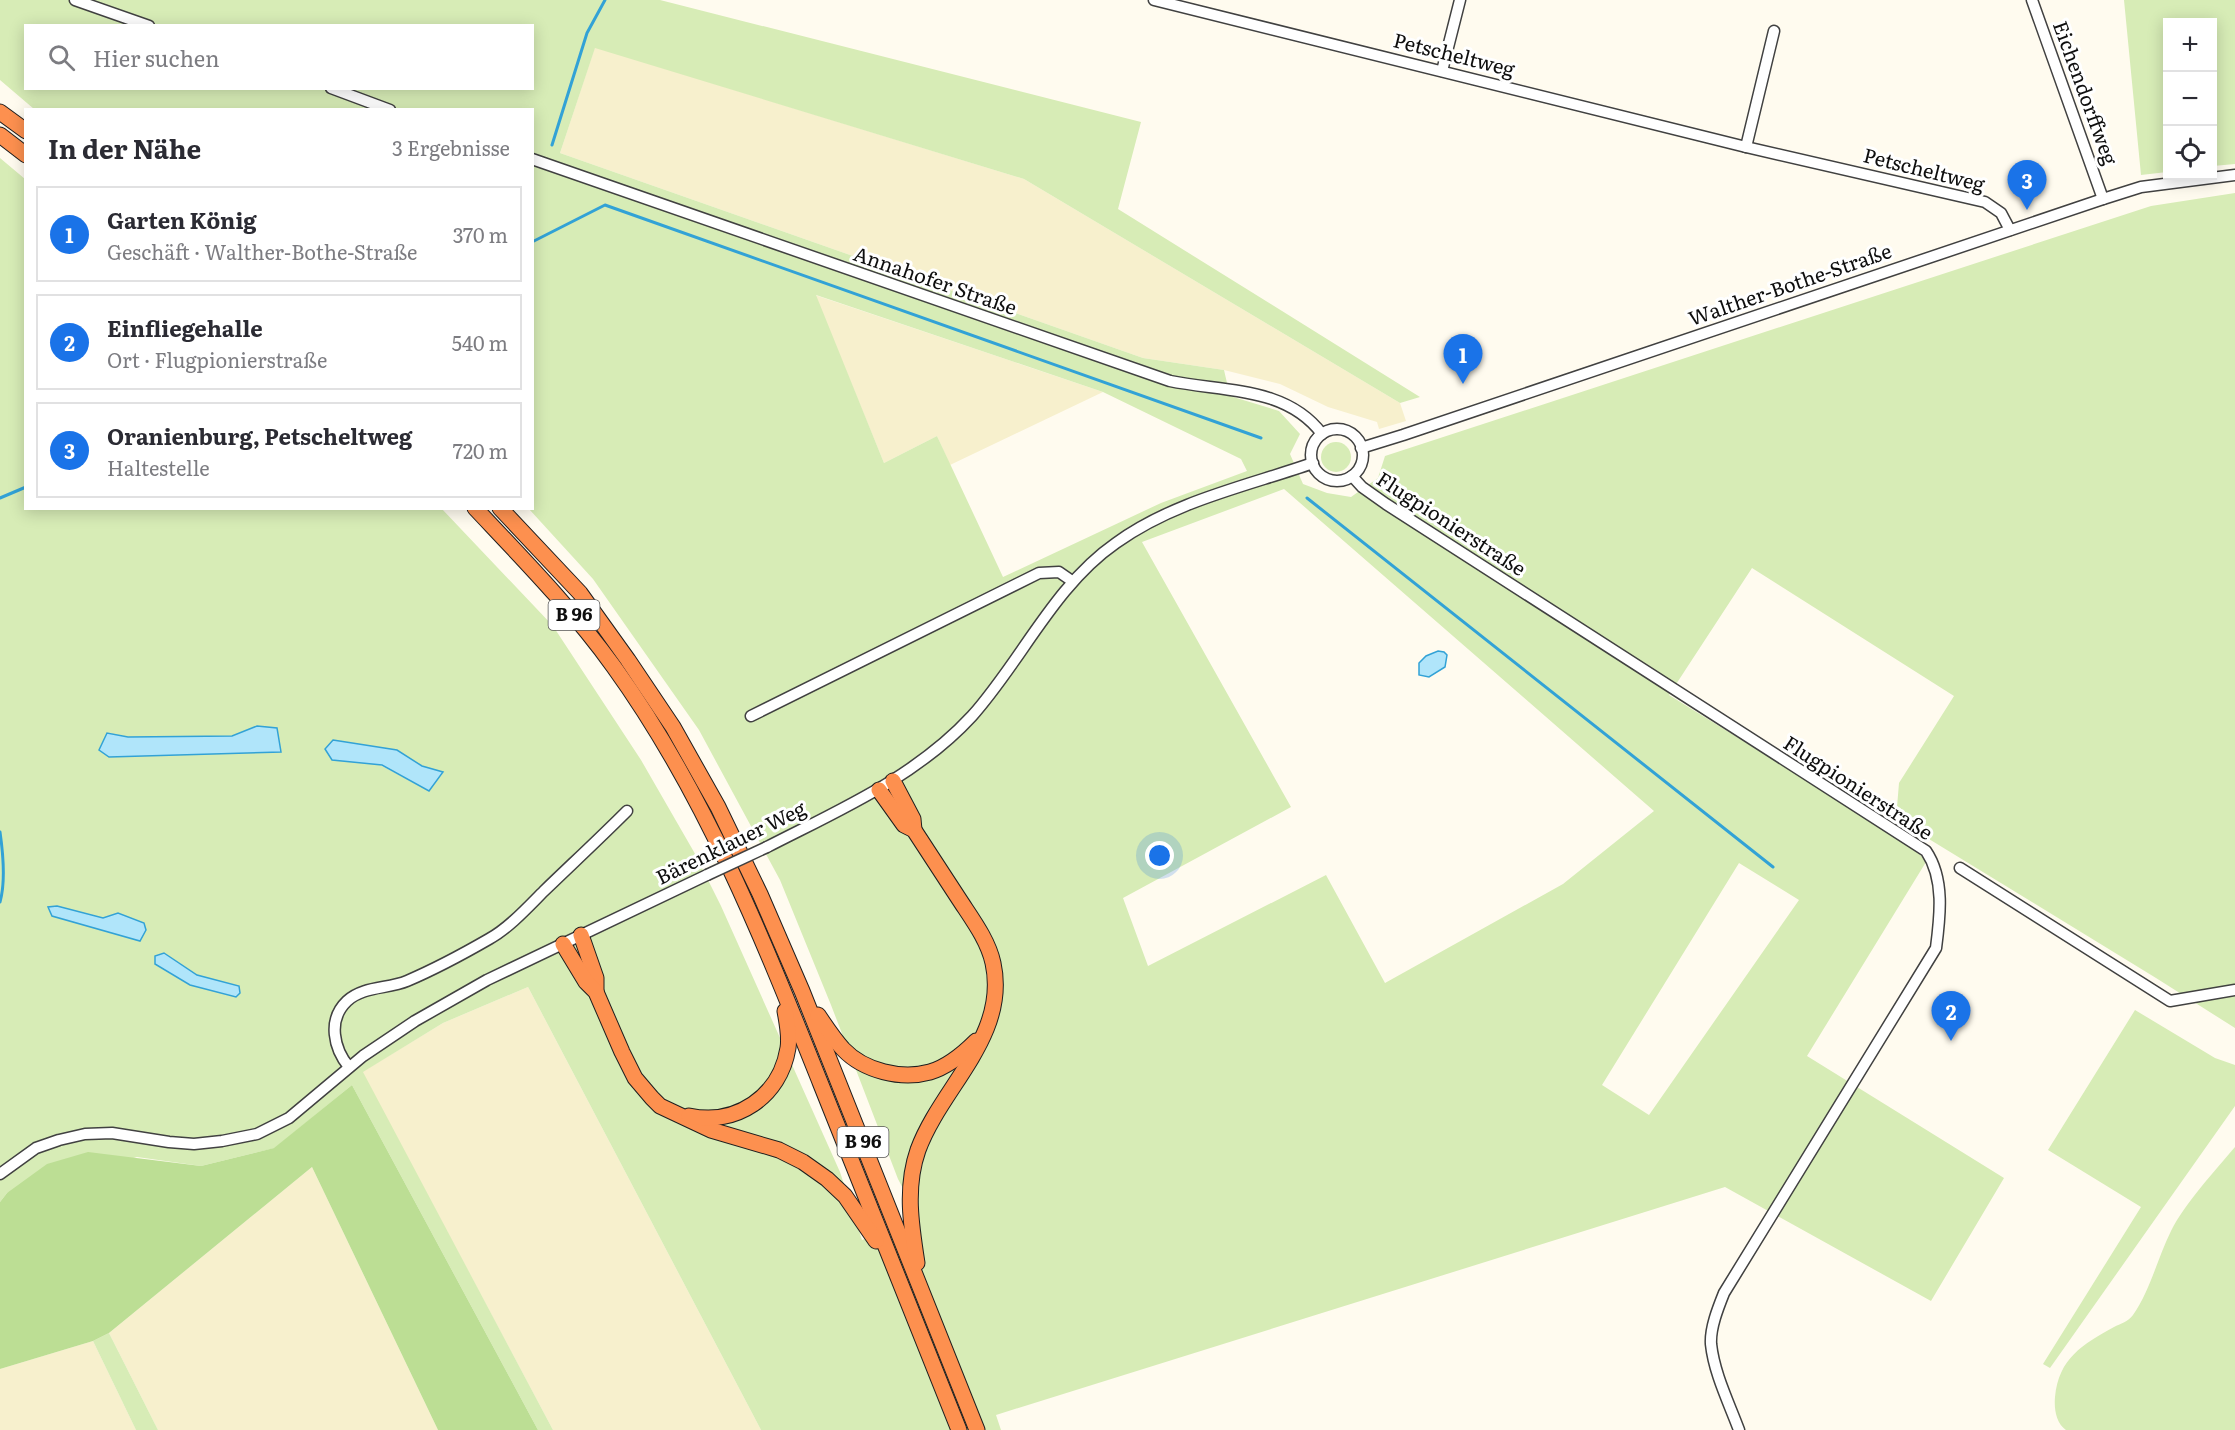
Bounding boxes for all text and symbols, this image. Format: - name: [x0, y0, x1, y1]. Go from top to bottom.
- street label: Eichendorffweg: [2047, 16, 2127, 169]
- map controls: [2163, 18, 2217, 180]
- button: +: [2163, 18, 2217, 72]
- street label: Petscheltweg: [1390, 23, 1519, 83]
- search box: [24, 24, 534, 90]
- icon: search: [45, 41, 78, 74]
- text: Hier suchen: [93, 41, 220, 74]
- button: −: [2163, 72, 2217, 126]
- button: locate: [2163, 126, 2217, 180]
- text: In der Nähe: [48, 128, 201, 167]
- text: 3 Ergebnisse: [392, 132, 510, 162]
- street label: Petscheltweg: [1860, 138, 1989, 198]
- pin: 3: [2008, 160, 2046, 210]
- text: Garten König: [107, 203, 257, 236]
- text: 1: [65, 219, 74, 249]
- text: 370 m: [453, 219, 508, 249]
- street label: Walther-Bothe-Straße: [1684, 234, 1895, 332]
- text: Geschäft · Walther-Bothe-Straße: [107, 236, 417, 266]
- street label: Annahofer Straße: [850, 237, 1021, 321]
- text: Einfliegehalle: [107, 311, 263, 344]
- text: 2: [64, 327, 75, 357]
- text: 540 m: [452, 327, 508, 357]
- pin: 1: [1444, 334, 1482, 384]
- text: Ort · Flugpionierstraße: [107, 344, 327, 374]
- text: Oranienburg, Petscheltweg: [107, 419, 412, 452]
- text: 3: [64, 435, 75, 465]
- text: 720 m: [453, 435, 508, 465]
- text: Haltestelle: [107, 452, 210, 482]
- street label: Flugpionierstraße: [1371, 463, 1533, 582]
- road number: B 96: [548, 600, 600, 630]
- street label: Flugpionierstraße: [1778, 727, 1940, 846]
- street label: Bärenklauer Weg: [650, 792, 811, 891]
- your location: [1145, 841, 1174, 870]
- pin: 2: [1932, 992, 1970, 1041]
- road number: B 96: [838, 1127, 888, 1157]

